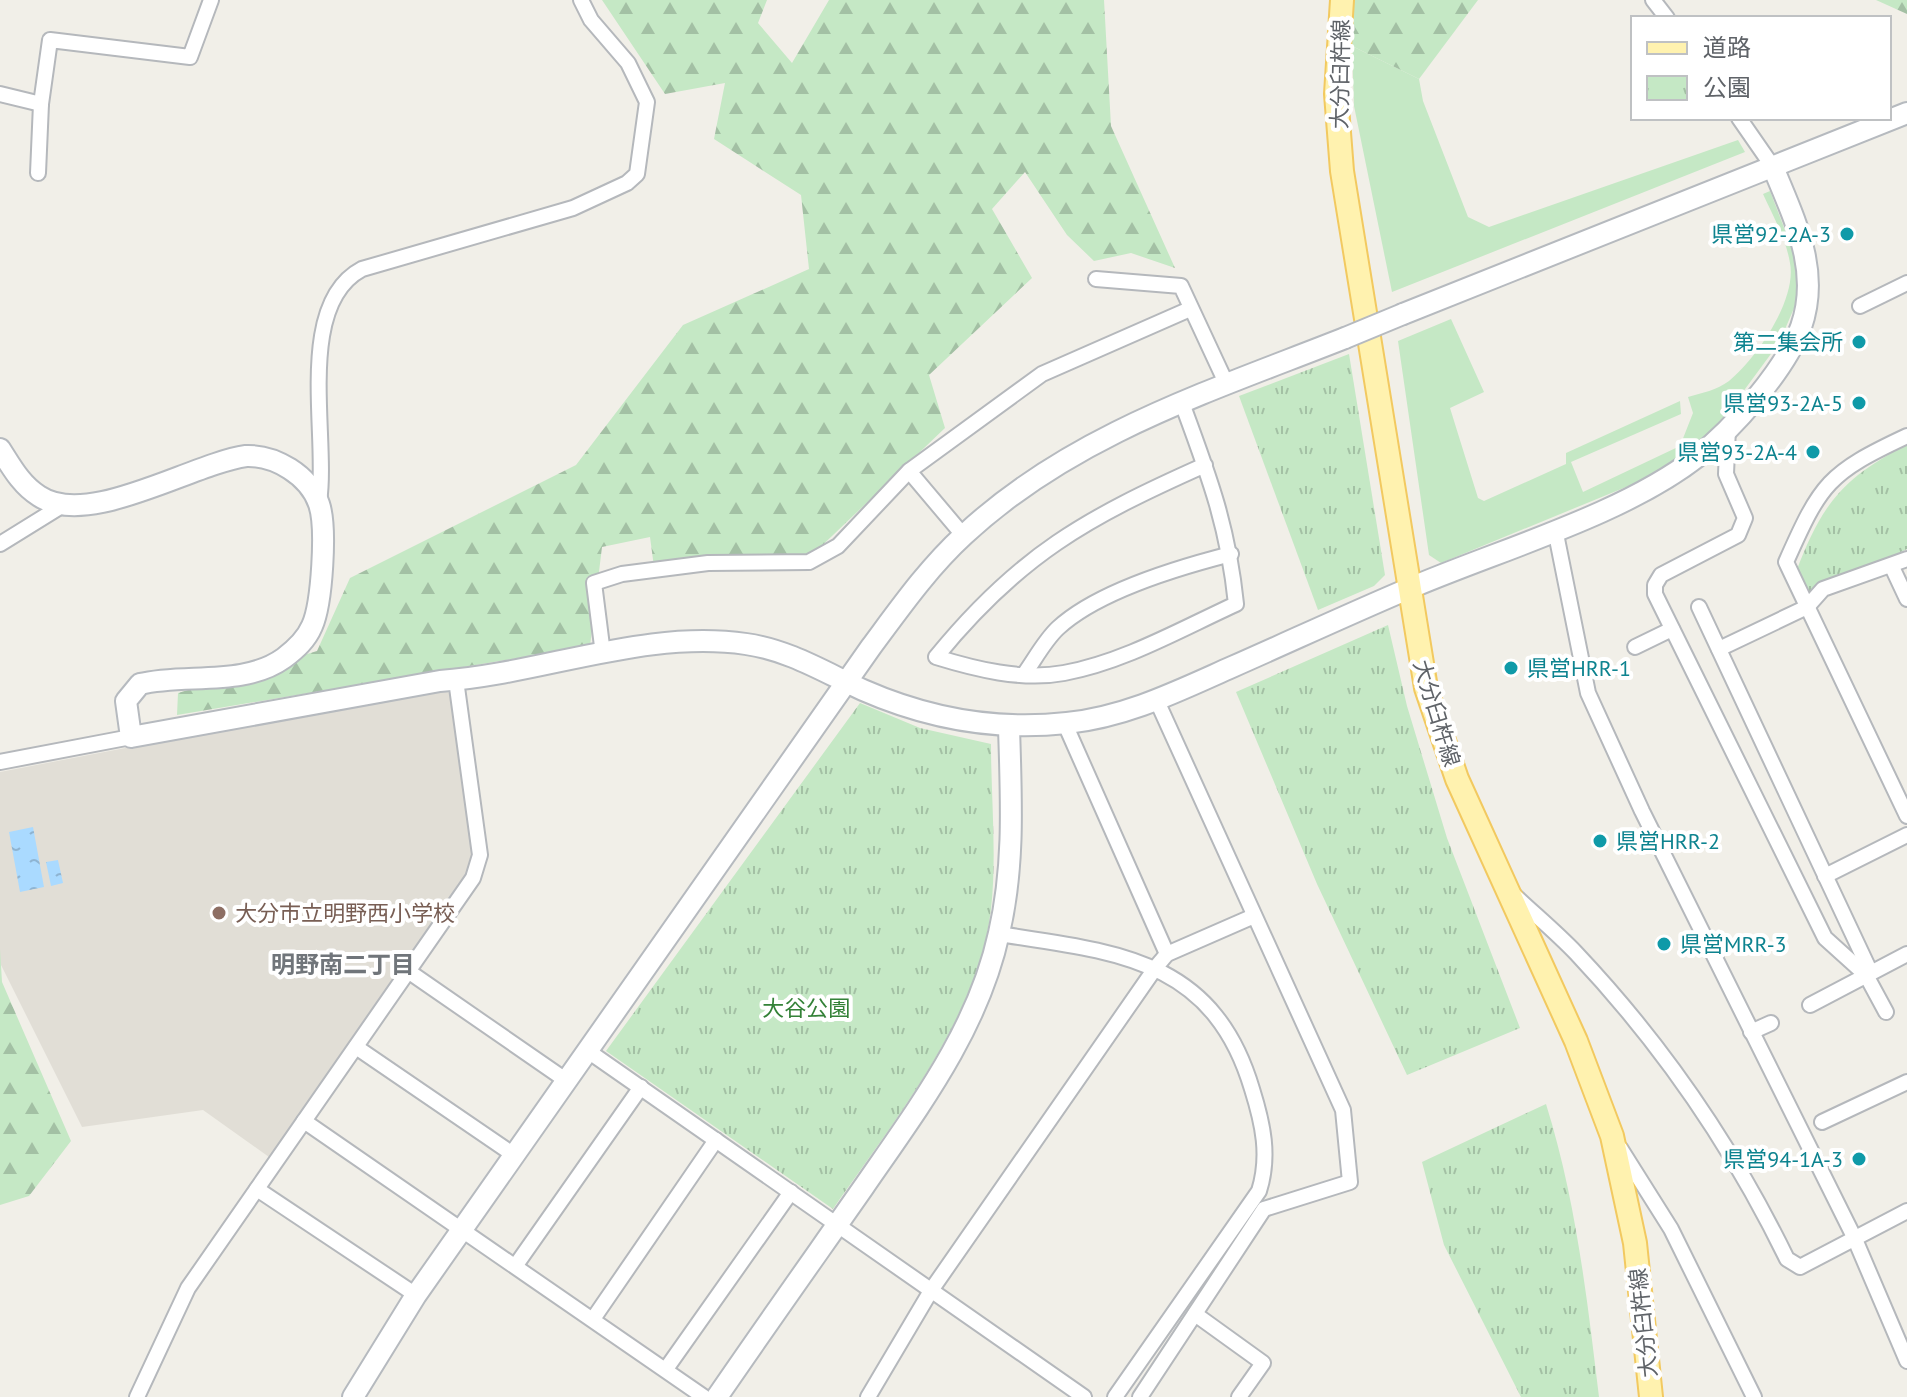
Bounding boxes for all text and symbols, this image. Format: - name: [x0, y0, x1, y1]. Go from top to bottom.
- legend: [1631, 16, 1891, 120]
- street label: 大分臼杵線: [1325, 19, 1355, 129]
- text: 道路: [1703, 32, 1751, 63]
- text: 公園: [1703, 72, 1751, 103]
- place label: 県営92-2A-3: [1711, 220, 1831, 248]
- marker: 県営92-2A-3: [1838, 225, 1856, 243]
- place label: 第二集会所: [1733, 328, 1843, 356]
- marker: 第二集会所: [1850, 333, 1868, 351]
- place label: 県営93-2A-5: [1723, 389, 1843, 417]
- marker: 県営93-2A-5: [1850, 394, 1868, 412]
- place label: 県営93-2A-4: [1677, 438, 1797, 466]
- marker: 県営93-2A-4: [1804, 443, 1822, 461]
- place label: 県営HRR-1: [1527, 654, 1631, 682]
- street label: 大分臼杵線: [1408, 656, 1466, 770]
- marker: 県営HRR-1: [1502, 659, 1520, 677]
- place label: 県営HRR-2: [1616, 827, 1720, 855]
- marker: 県営HRR-2: [1591, 832, 1609, 850]
- place label: 大分市立明野西小学校: [235, 899, 455, 927]
- marker: 大分市立明野西小学校: [210, 904, 228, 922]
- place label: 県営MRR-3: [1680, 930, 1787, 958]
- marker: 県営MRR-3: [1655, 935, 1673, 953]
- district label: 明野南二丁目: [271, 949, 415, 980]
- park label: 大谷公園: [762, 994, 850, 1022]
- place label: 県営94-1A-3: [1723, 1145, 1843, 1173]
- marker: 県営94-1A-3: [1850, 1150, 1868, 1168]
- street label: 大分臼杵線: [1623, 1267, 1663, 1379]

